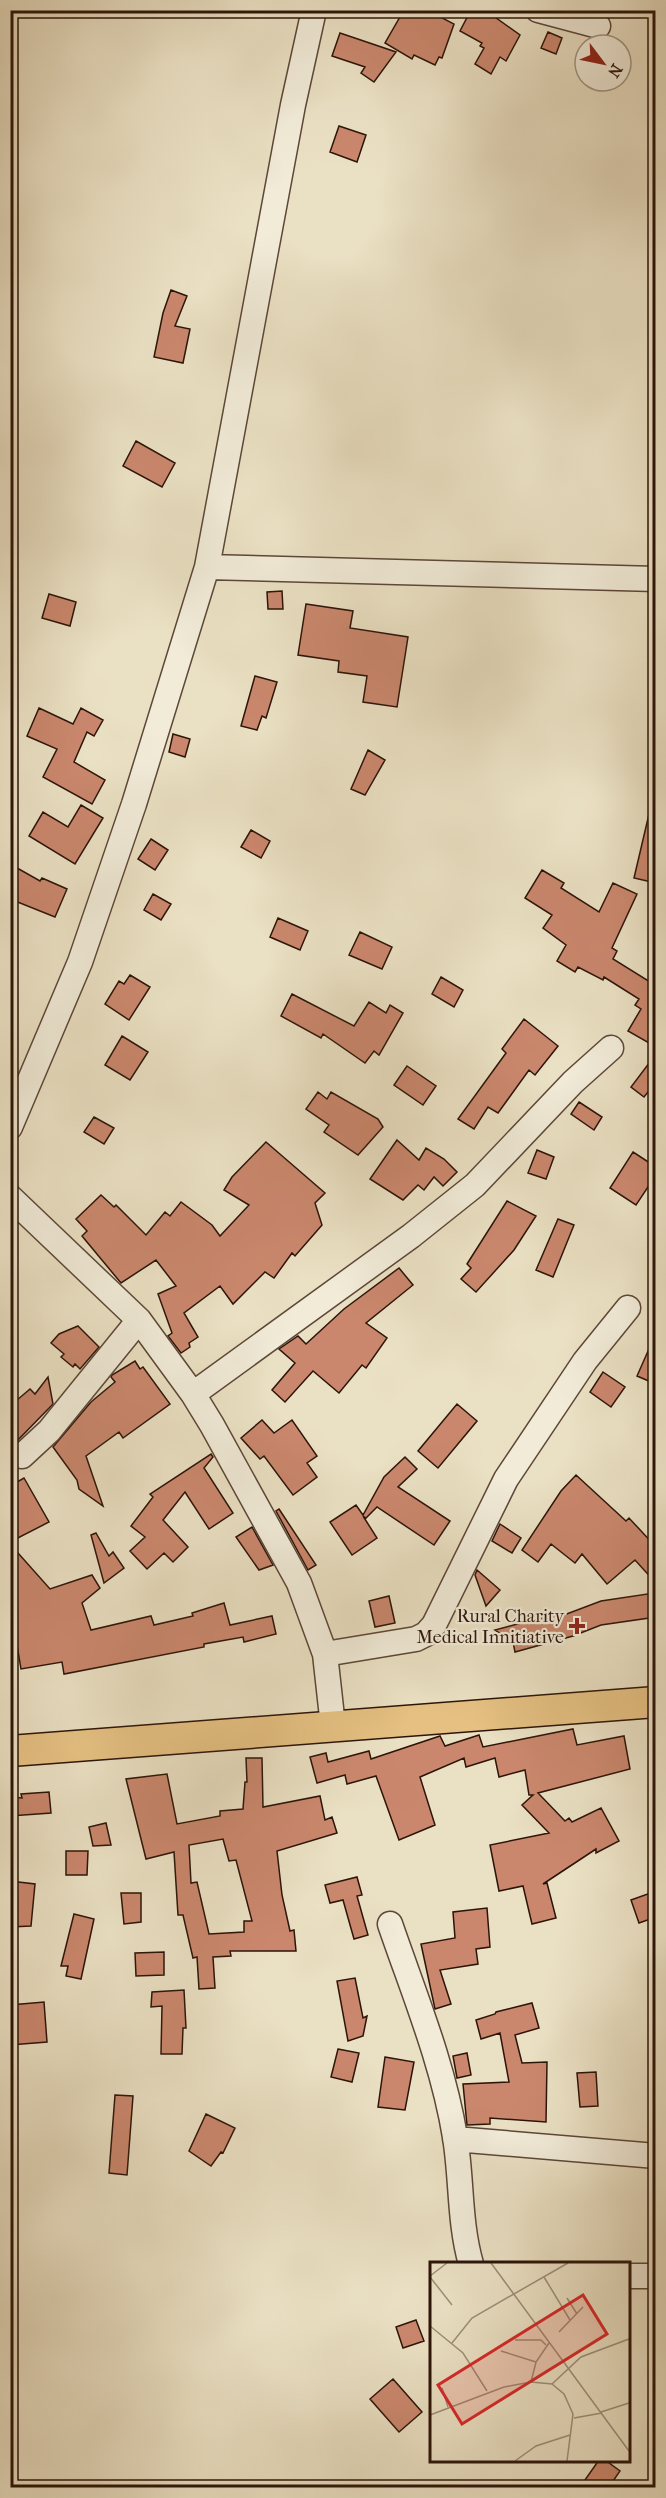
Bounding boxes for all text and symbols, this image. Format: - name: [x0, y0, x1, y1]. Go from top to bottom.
- north arrow: [573, 33, 633, 93]
- text: N: [604, 61, 627, 82]
- place label: Rural Charity Medical Innitiative: [417, 1606, 565, 1648]
- marker: Rural Charity Medical Innitiative: [568, 1617, 586, 1635]
- inset map: [430, 2262, 630, 2462]

